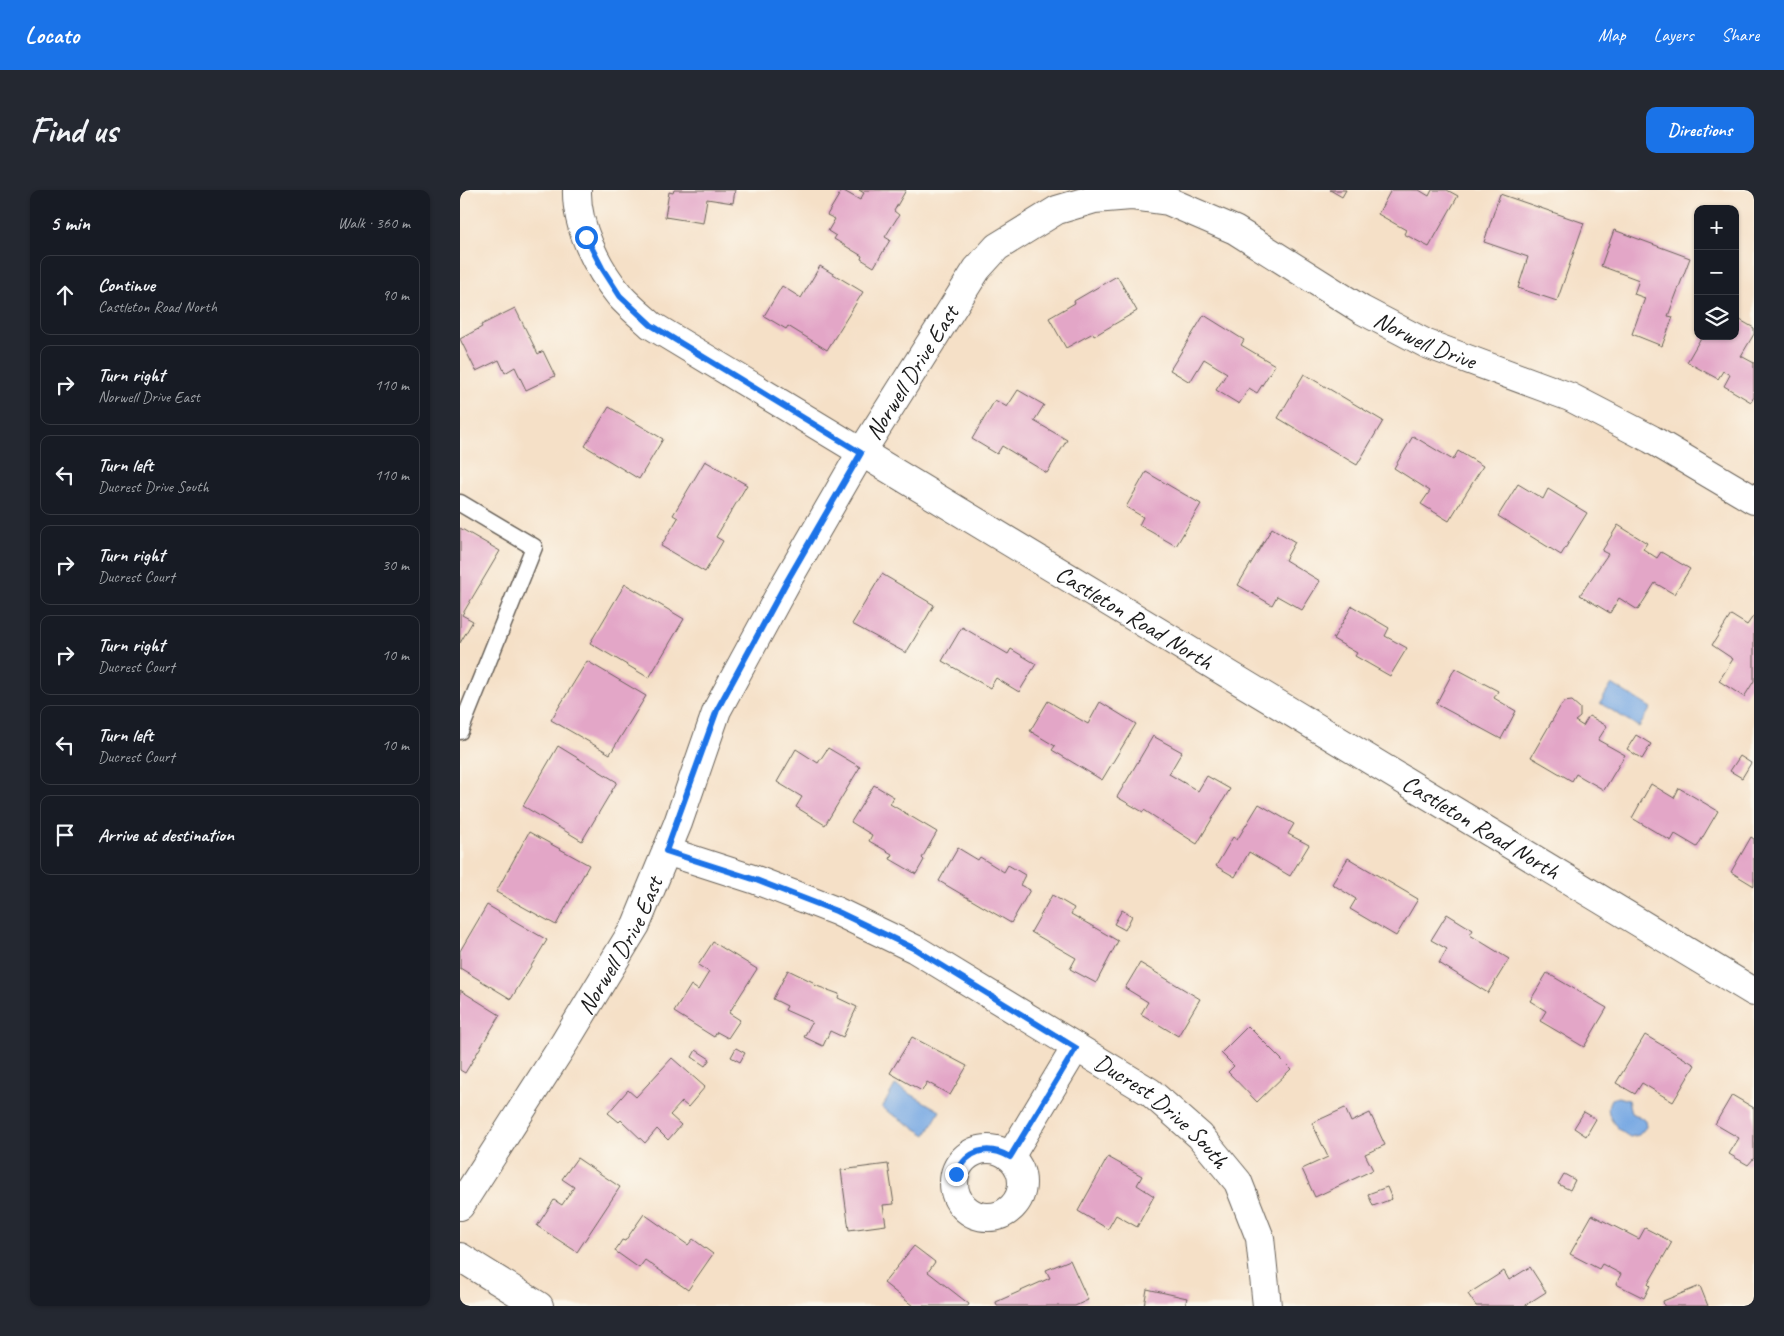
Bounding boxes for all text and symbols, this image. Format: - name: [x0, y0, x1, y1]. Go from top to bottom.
- text: Locato: [25, 20, 79, 50]
- text: Map: [1598, 24, 1626, 46]
- text: Layers: [1654, 24, 1693, 46]
- text: Share: [1721, 24, 1759, 46]
- button: Directions: [1646, 107, 1754, 153]
- text: Find us: [30, 108, 117, 153]
- map controls: [1694, 205, 1739, 340]
- button: +: [1694, 205, 1739, 250]
- text: 5 min: [50, 210, 90, 236]
- text: Walk · 360 m: [338, 213, 410, 233]
- route start: [575, 226, 598, 249]
- button: −: [1694, 250, 1739, 295]
- text: Continue: [98, 273, 155, 297]
- icon: ahead: [51, 281, 79, 309]
- text: 90 m: [382, 285, 409, 305]
- button: layers: [1694, 295, 1739, 340]
- text: Castleton Road North: [98, 297, 217, 317]
- street label: Norwell Drive East: [858, 298, 966, 445]
- street label: Norwell Drive: [1369, 304, 1482, 377]
- text: Turn right: [98, 363, 165, 387]
- icon: right: [51, 371, 79, 399]
- text: 110 m: [375, 375, 409, 395]
- text: Norwell Drive East: [98, 387, 200, 407]
- text: Turn left: [98, 453, 153, 477]
- icon: left: [51, 461, 79, 489]
- text: 110 m: [375, 465, 409, 485]
- text: Ducrest Drive South: [98, 477, 209, 497]
- text: Turn right: [98, 543, 165, 567]
- icon: right: [51, 551, 79, 579]
- text: 30 m: [382, 555, 409, 575]
- street label: Castleton Road North: [1050, 558, 1220, 677]
- text: Ducrest Court: [98, 567, 175, 587]
- text: Turn right: [98, 633, 165, 657]
- icon: right: [51, 641, 79, 669]
- text: 10 m: [382, 645, 409, 665]
- text: Ducrest Court: [98, 657, 175, 677]
- text: Turn left: [98, 723, 153, 747]
- icon: left: [51, 731, 79, 759]
- text: 10 m: [382, 735, 409, 755]
- text: Ducrest Court: [98, 747, 175, 767]
- street label: Castleton Road North: [1397, 768, 1566, 887]
- icon: arrive: [51, 821, 79, 849]
- text: Arrive at destination: [98, 823, 234, 847]
- street label: Norwell Drive East: [570, 870, 670, 1020]
- street label: Ducrest Drive South: [1089, 1047, 1236, 1175]
- route end: [945, 1163, 968, 1186]

